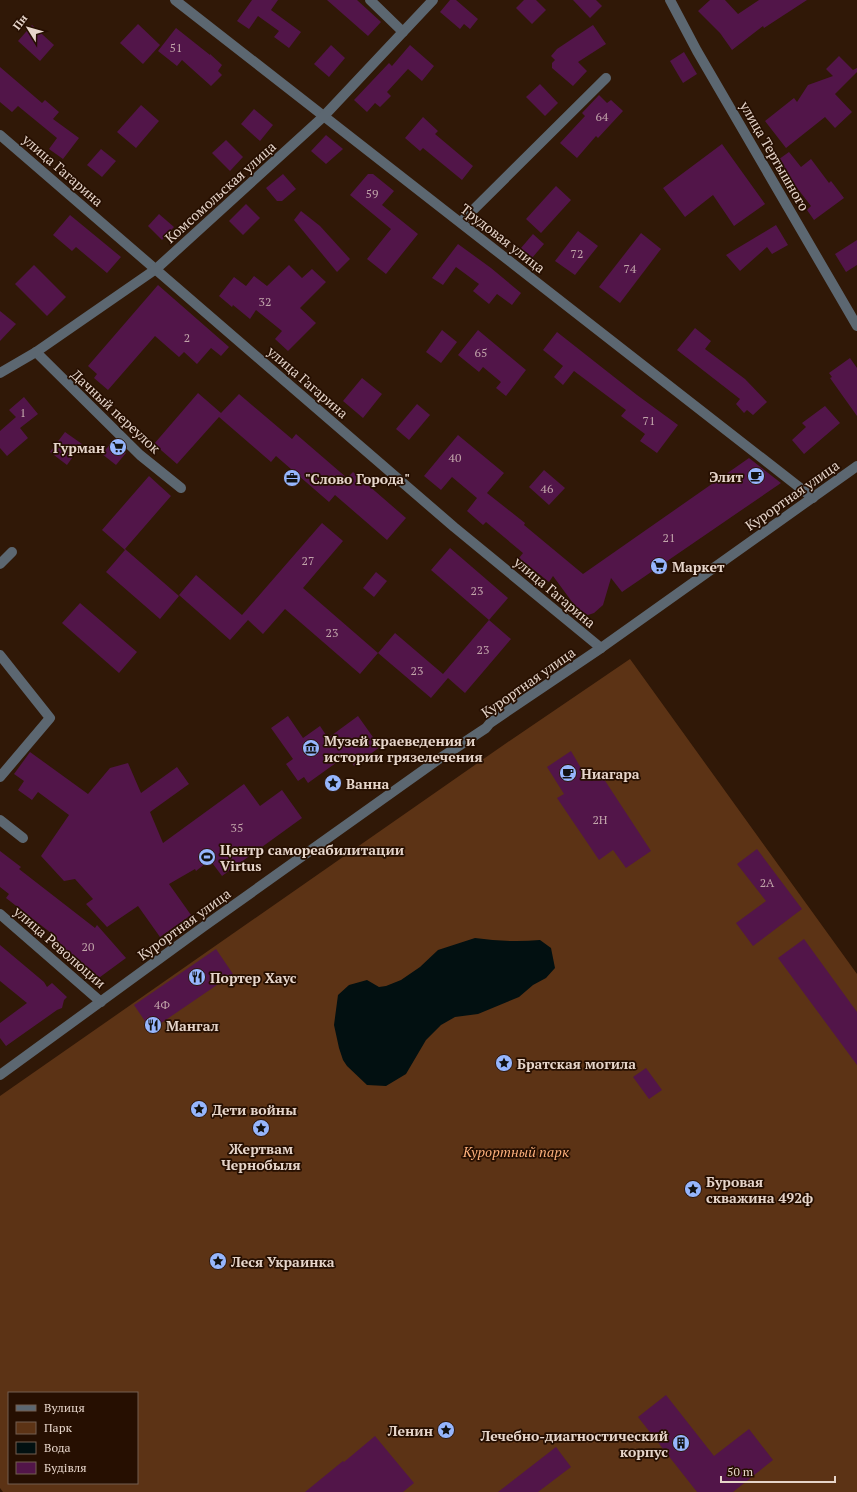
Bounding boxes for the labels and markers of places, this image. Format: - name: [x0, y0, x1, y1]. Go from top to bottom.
- supermarket icon: Гурман: [108, 437, 128, 457]
- place label: Гурман: [53, 438, 105, 457]
- cafe icon: Элит: [746, 466, 766, 486]
- place label: Элит: [709, 467, 743, 486]
- office icon: "Слово Города": [282, 468, 302, 488]
- place label: "Слово Города": [305, 469, 410, 488]
- supermarket icon: Маркет: [649, 556, 669, 576]
- place label: Маркет: [672, 557, 725, 576]
- place label: Музей краеведения и истории грязелечения: [324, 731, 483, 766]
- museum icon: Музей краеведения и истории грязелечения: [301, 738, 321, 758]
- cafe icon: Ниагара: [558, 763, 578, 783]
- place label: Ниагара: [581, 764, 640, 783]
- place icon: Ванна: [323, 773, 343, 793]
- place label: Ванна: [346, 774, 389, 793]
- place label: Центр самореабилитации Virtus: [220, 840, 404, 875]
- sports icon: Центр самореабилитации Virtus: [197, 847, 217, 867]
- restaurant icon: Портер Хаус: [187, 967, 207, 987]
- place label: Портер Хаус: [210, 968, 297, 987]
- restaurant icon: Мангал: [143, 1015, 163, 1035]
- place label: Мангал: [166, 1016, 219, 1035]
- place icon: Братская могила: [494, 1053, 514, 1073]
- place label: Братская могила: [517, 1054, 636, 1073]
- place icon: Дети войны: [189, 1099, 209, 1119]
- place label: Дети войны: [212, 1100, 297, 1119]
- place icon: Жертвам Чернобыля: [251, 1118, 271, 1138]
- place label: Жертвам Чернобыля: [221, 1139, 301, 1174]
- place label: Буровая скважина 492ф: [706, 1172, 813, 1207]
- place icon: Буровая скважина 492ф: [683, 1179, 703, 1199]
- place icon: Леся Украинка: [208, 1251, 228, 1271]
- place label: Леся Украинка: [230, 1252, 335, 1271]
- place icon: Ленин: [436, 1420, 456, 1440]
- place label: Ленин: [387, 1421, 433, 1440]
- place label: Лечебно-диагностический корпус: [479, 1426, 668, 1461]
- building icon: Лечебно-диагностический корпус: [671, 1433, 691, 1453]

